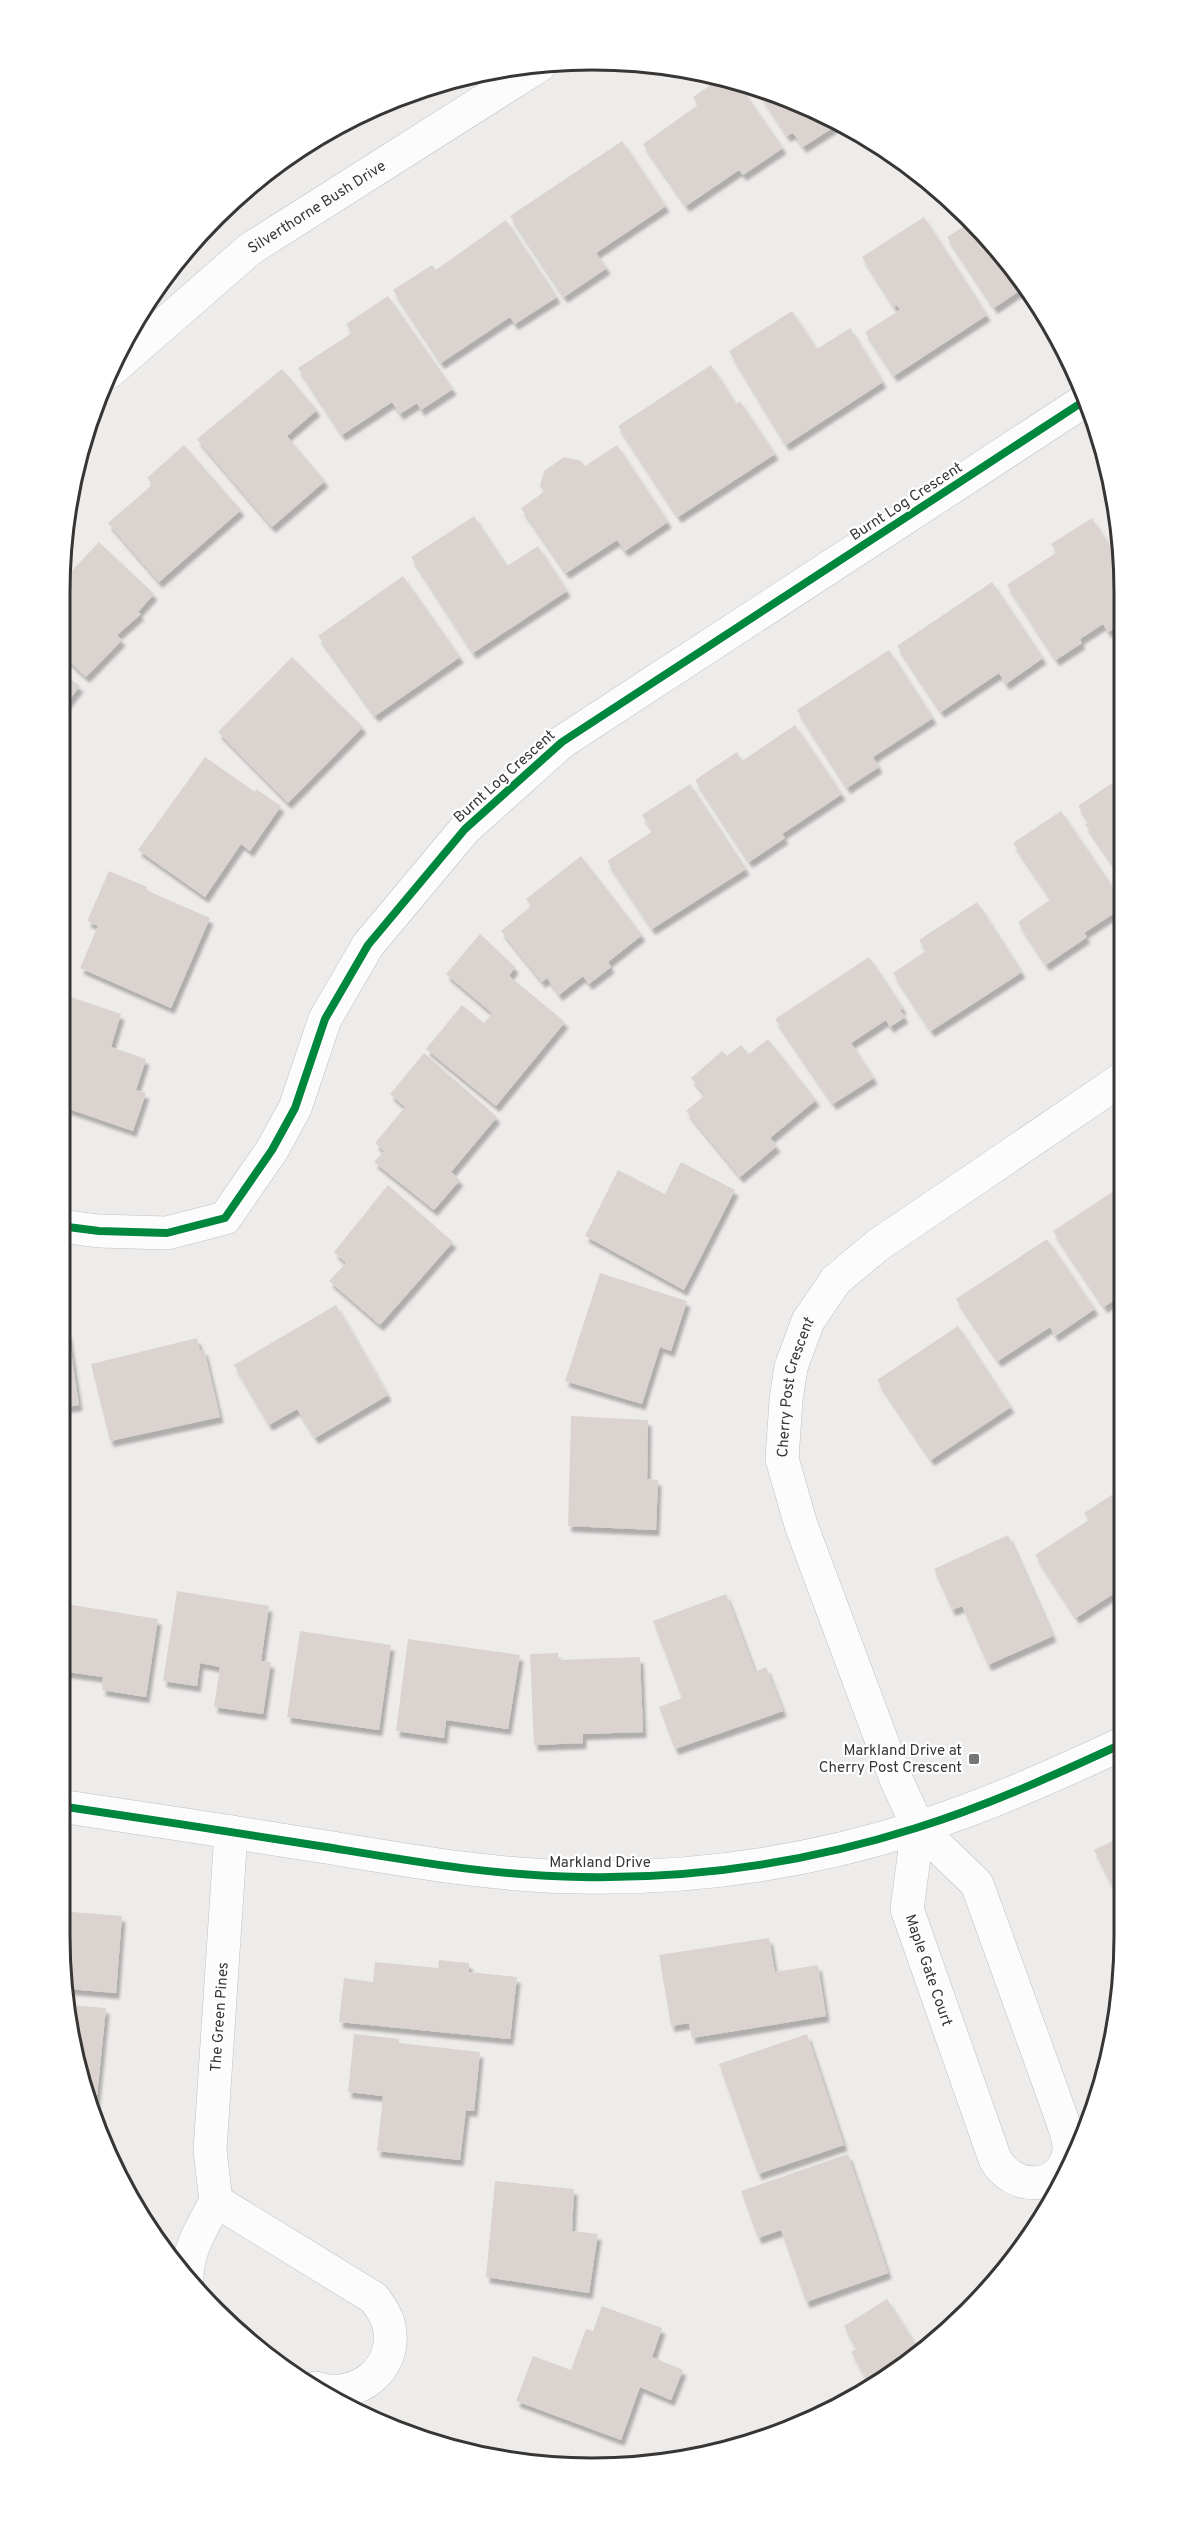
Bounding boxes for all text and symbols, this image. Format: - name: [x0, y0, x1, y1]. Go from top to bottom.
- street label: Silverthorne Bush Drive: [245, 157, 390, 259]
- street label: Burnt Log Crescent: [847, 459, 967, 546]
- street label: Burnt Log Crescent: [450, 726, 560, 828]
- street label: Cherry Post Crescent: [774, 1314, 819, 1458]
- place label: Markland Drive at Cherry Post Crescent: [819, 1742, 962, 1778]
- marker: Markland Drive at Cherry Post Crescent: [967, 1752, 981, 1766]
- street label: Markland Drive: [549, 1854, 651, 1873]
- street label: Maple Gate Court: [900, 1912, 956, 2029]
- street label: The Green Pines: [207, 1961, 234, 2073]

